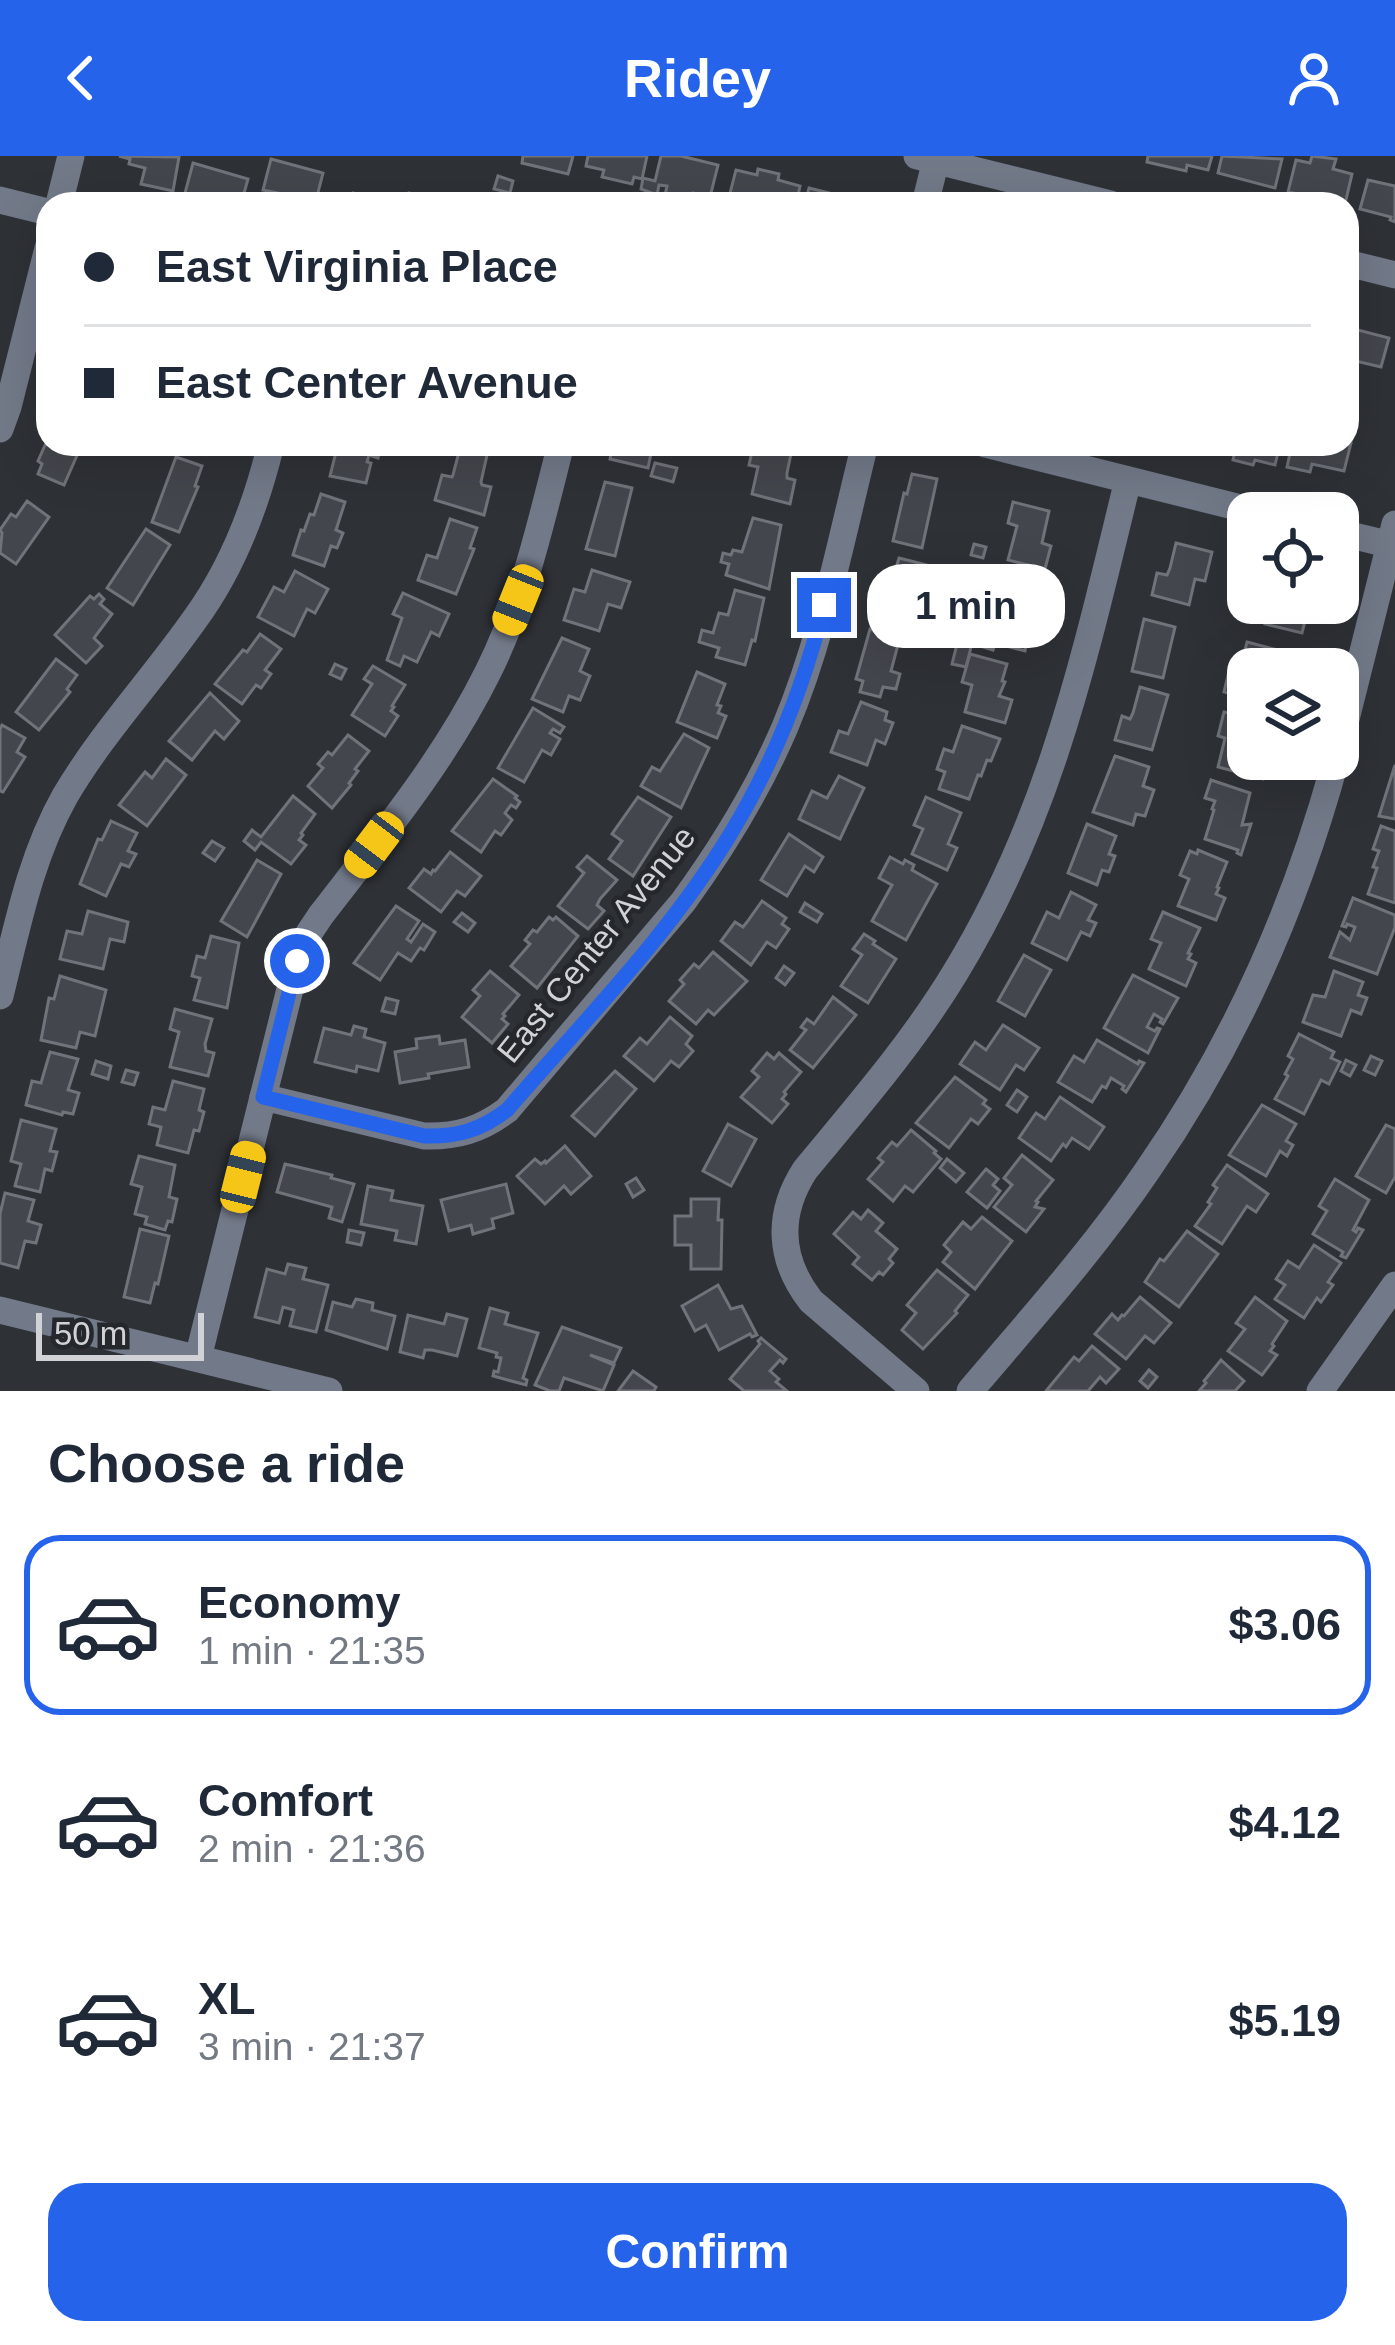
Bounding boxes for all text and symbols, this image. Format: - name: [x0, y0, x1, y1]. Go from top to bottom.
- icon: back: [48, 45, 114, 111]
- icon: person: [1281, 45, 1347, 111]
- text: Ridey: [624, 48, 771, 108]
- text: East Virginia Place: [156, 241, 558, 292]
- text: East Center Avenue: [156, 357, 578, 408]
- map controls: [1227, 492, 1359, 780]
- button: locate: [1227, 492, 1359, 624]
- car: [488, 560, 548, 640]
- callout: 1 min: [866, 563, 1064, 647]
- route end: [797, 578, 851, 632]
- text: 1 min: [915, 584, 1017, 627]
- button: layers: [1227, 648, 1359, 780]
- car: [338, 805, 410, 885]
- street label: East Center Avenue: [489, 819, 703, 1069]
- route start: [270, 934, 324, 988]
- car: [217, 1138, 269, 1216]
- scale bar: [36, 1307, 204, 1360]
- text: 50 m: [54, 1315, 127, 1352]
- text: Choose a ride: [48, 1433, 405, 1493]
- icon: car: [54, 1571, 162, 1679]
- text: Economy: [198, 1577, 401, 1628]
- text: $3.06: [1228, 1599, 1341, 1650]
- text: 1 min · 21:35: [198, 1629, 426, 1672]
- icon: car: [54, 1769, 162, 1877]
- text: Comfort: [198, 1775, 373, 1826]
- text: $4.12: [1228, 1797, 1341, 1848]
- text: 2 min · 21:36: [198, 1827, 426, 1870]
- icon: car: [54, 1967, 162, 2075]
- text: XL: [198, 1973, 256, 2024]
- text: $5.19: [1228, 1995, 1341, 2046]
- text: 3 min · 21:37: [198, 2025, 426, 2068]
- button: Confirm: [48, 2183, 1347, 2321]

